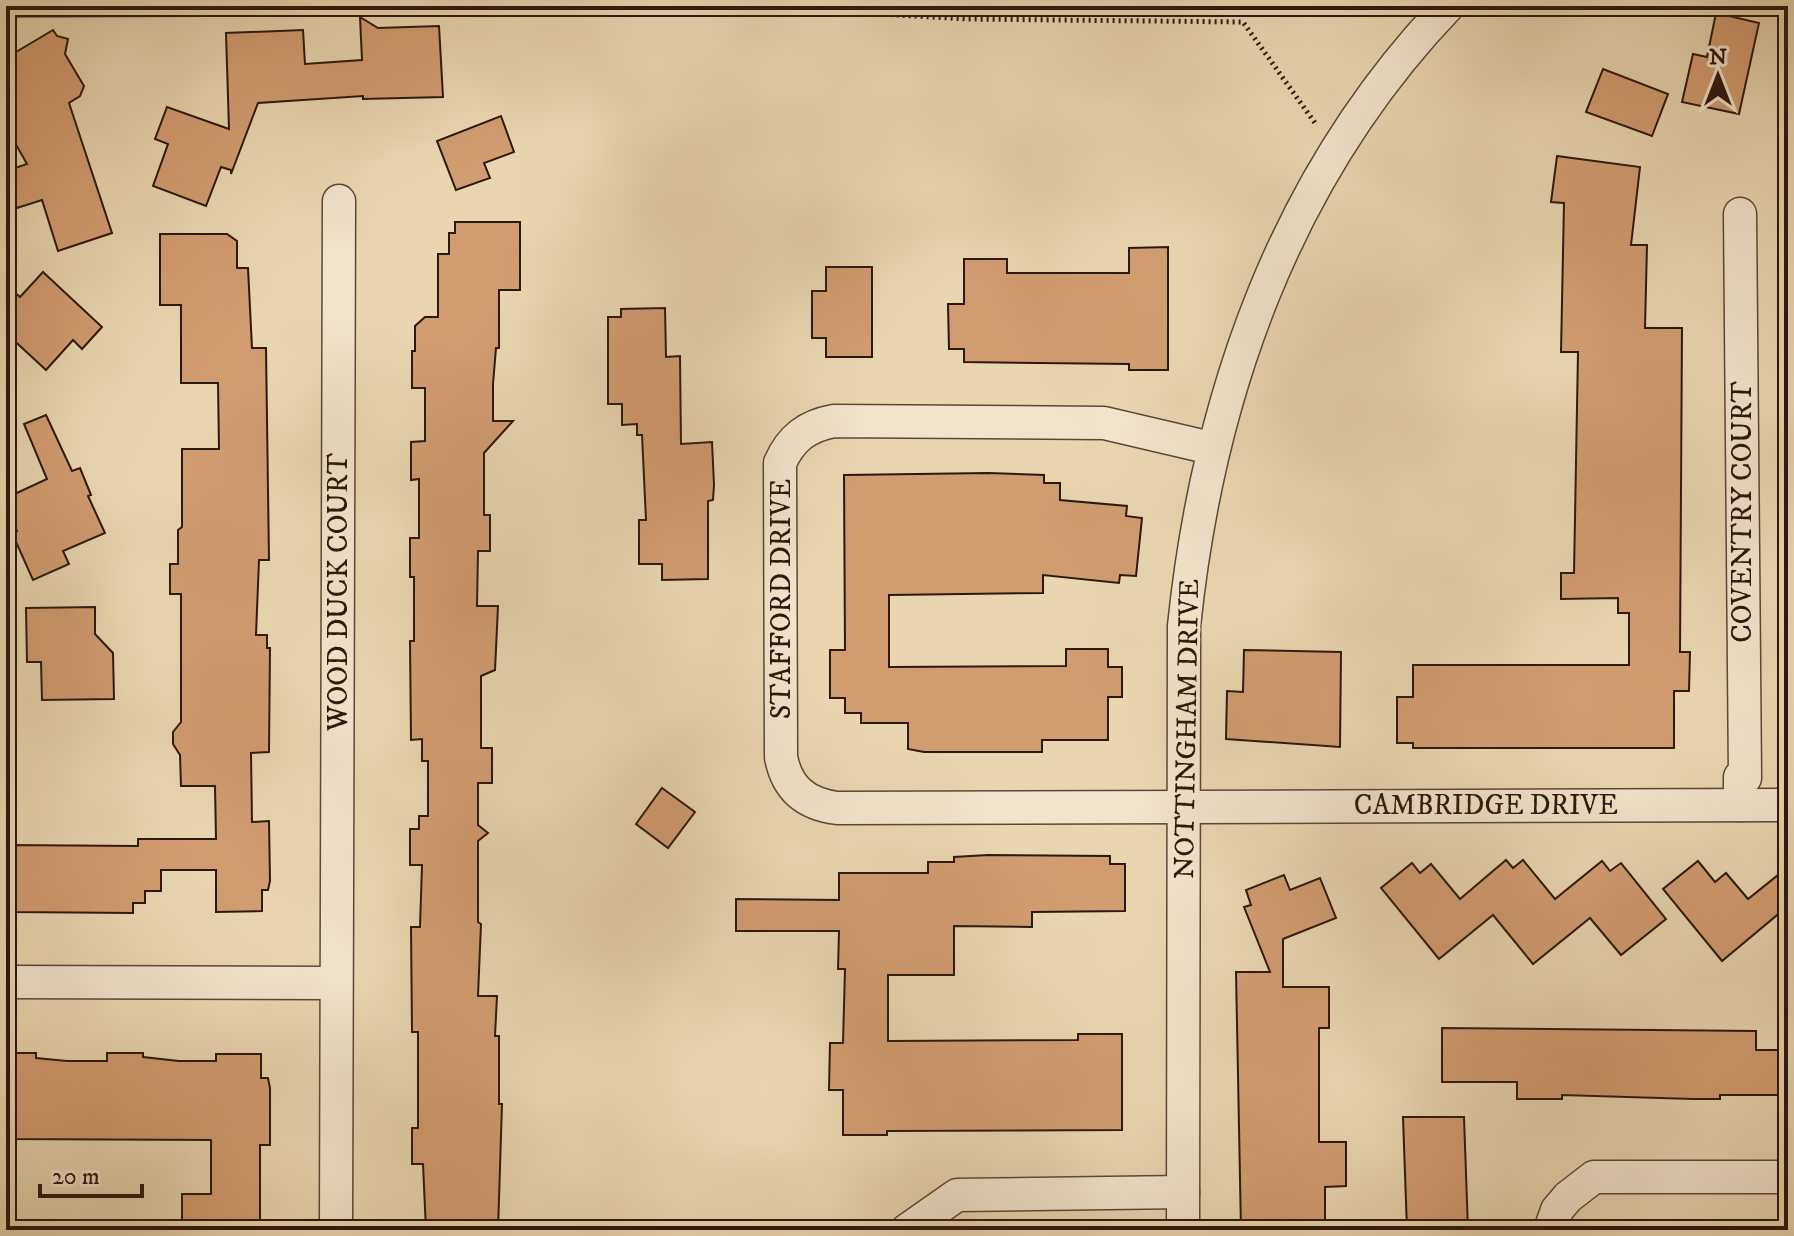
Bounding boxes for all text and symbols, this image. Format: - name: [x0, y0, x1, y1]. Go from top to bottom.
- north arrow: [1678, 36, 1758, 116]
- text: N: [1709, 44, 1727, 71]
- street label: COVENTRY COURT: [1725, 381, 1760, 643]
- street label: WOOD DUCK COURT: [321, 453, 356, 732]
- street label: STAFFORD DRIVE: [764, 479, 799, 719]
- street label: NOTTINGHAM DRIVE: [1167, 578, 1207, 880]
- street label: CAMBRIDGE DRIVE: [1354, 788, 1618, 823]
- scale bar: [40, 1148, 142, 1198]
- text: 20 m: [52, 1162, 100, 1192]

